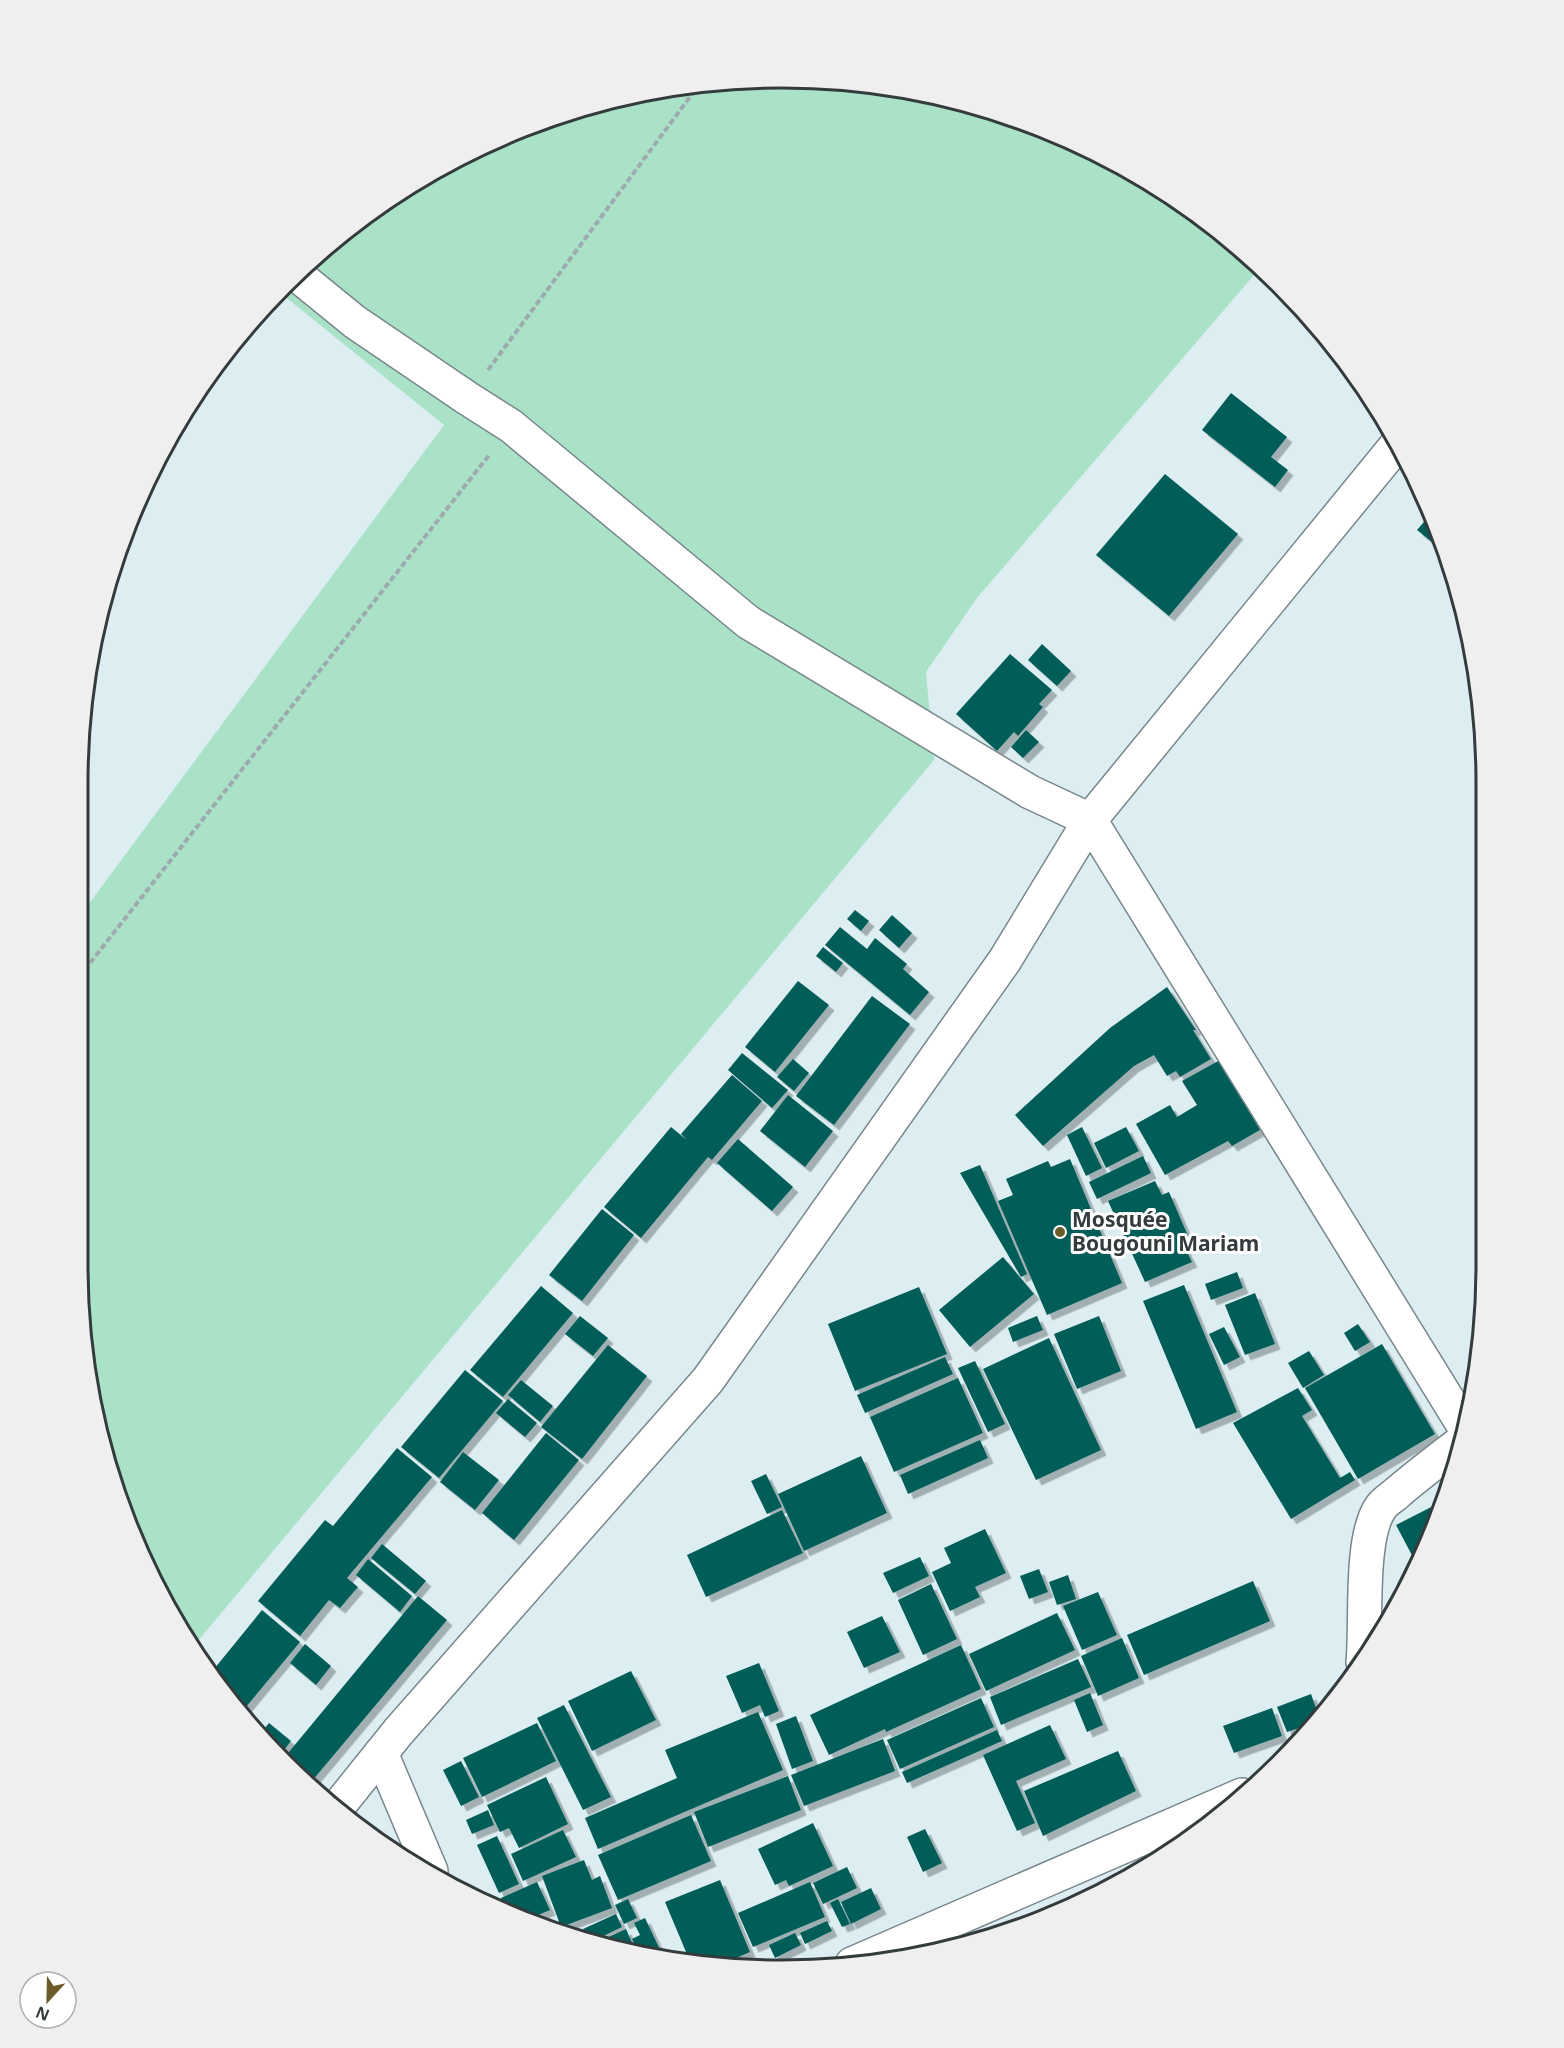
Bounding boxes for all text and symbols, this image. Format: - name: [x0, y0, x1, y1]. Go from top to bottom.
- place label: Mosquée Bougouni Mariam: [1072, 1205, 1259, 1257]
- marker: Mosquée Bougouni Mariam: [1053, 1225, 1067, 1239]
- north arrow: [18, 1970, 78, 2030]
- text: N: [32, 2001, 53, 2027]

